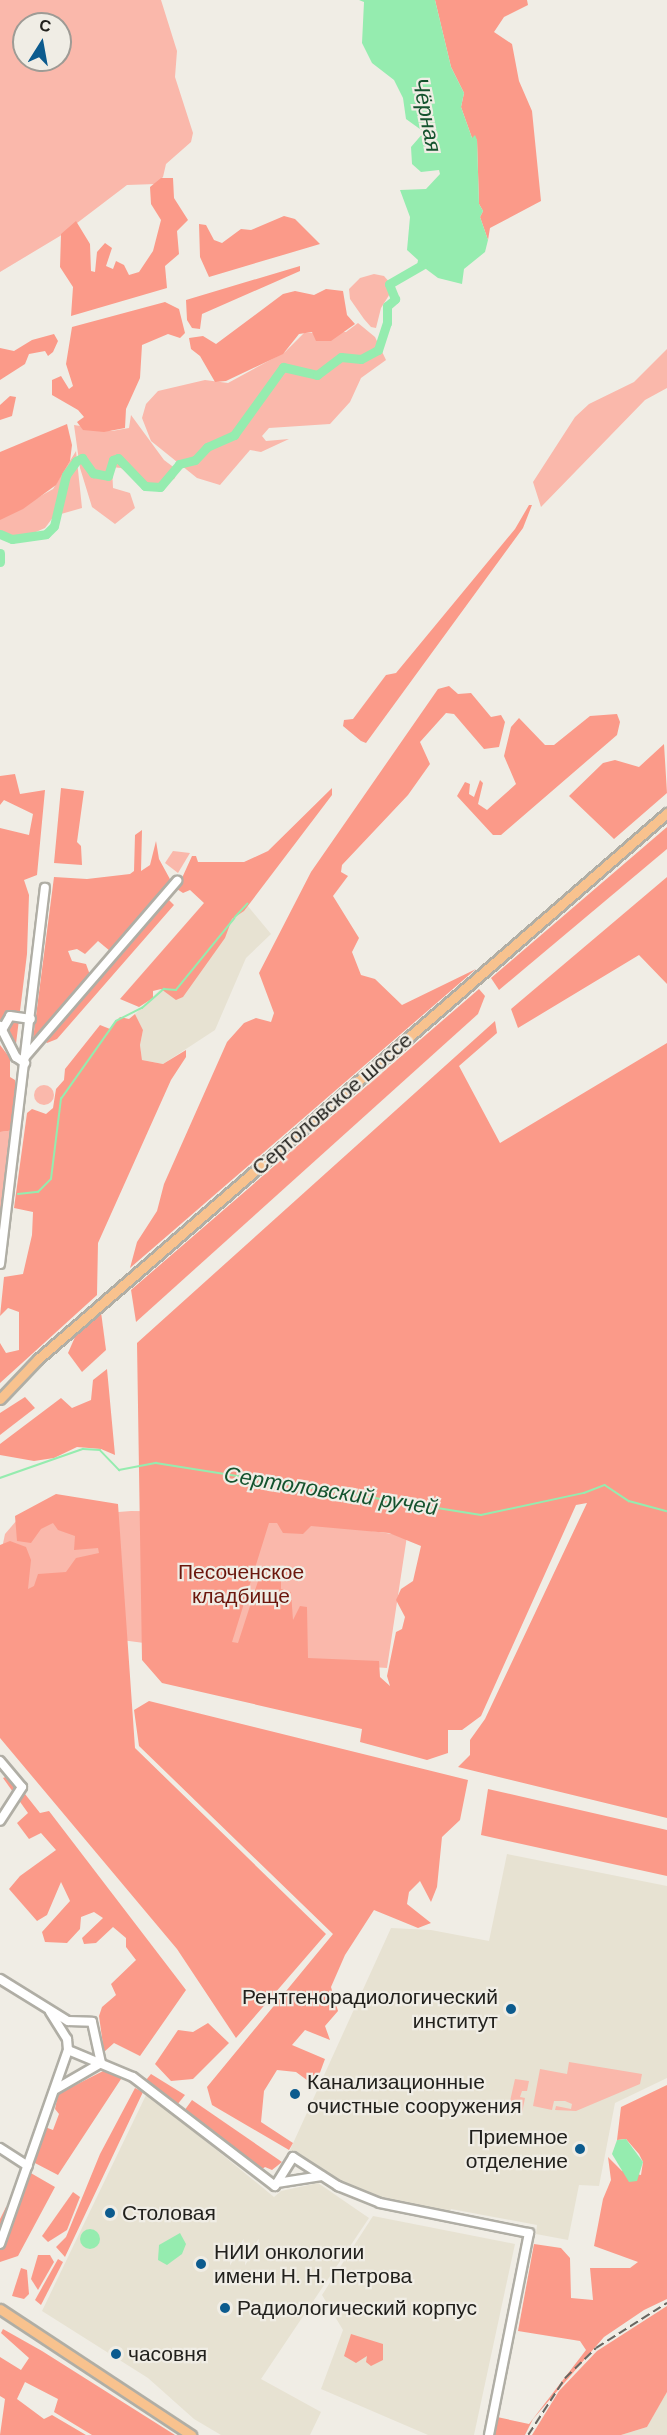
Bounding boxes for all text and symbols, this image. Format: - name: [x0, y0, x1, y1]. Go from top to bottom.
- north arrow: [12, 12, 72, 72]
- text: С: [37, 14, 53, 37]
- water label: Чёрная: [407, 75, 447, 155]
- street label: Сертоловское шоссе: [247, 1028, 417, 1180]
- water label: Сертоловский ручей: [222, 1461, 440, 1521]
- park label: Песоченское кладбище: [178, 1559, 304, 1609]
- place label: Рентгенорадиологический институт: [242, 1984, 498, 2034]
- marker: Рентгенорадиологический институт: [502, 2000, 520, 2018]
- place label: Канализационные очистные сооружения: [307, 2069, 522, 2119]
- marker: Канализационные очистные сооружения: [288, 2087, 302, 2101]
- place label: Приемное отделение: [466, 2124, 568, 2174]
- marker: Приемное отделение: [573, 2142, 587, 2156]
- place label: Столовая: [122, 2200, 216, 2226]
- marker: Столовая: [103, 2206, 117, 2220]
- place label: НИИ онкологии имени Н. Н. Петрова: [214, 2239, 412, 2289]
- marker: НИИ онкологии имени Н. Н. Петрова: [192, 2255, 210, 2273]
- place label: Радиологический корпус: [237, 2295, 477, 2321]
- marker: Радиологический корпус: [218, 2301, 232, 2315]
- place label: часовня: [128, 2341, 207, 2367]
- marker: часовня: [109, 2347, 123, 2361]

